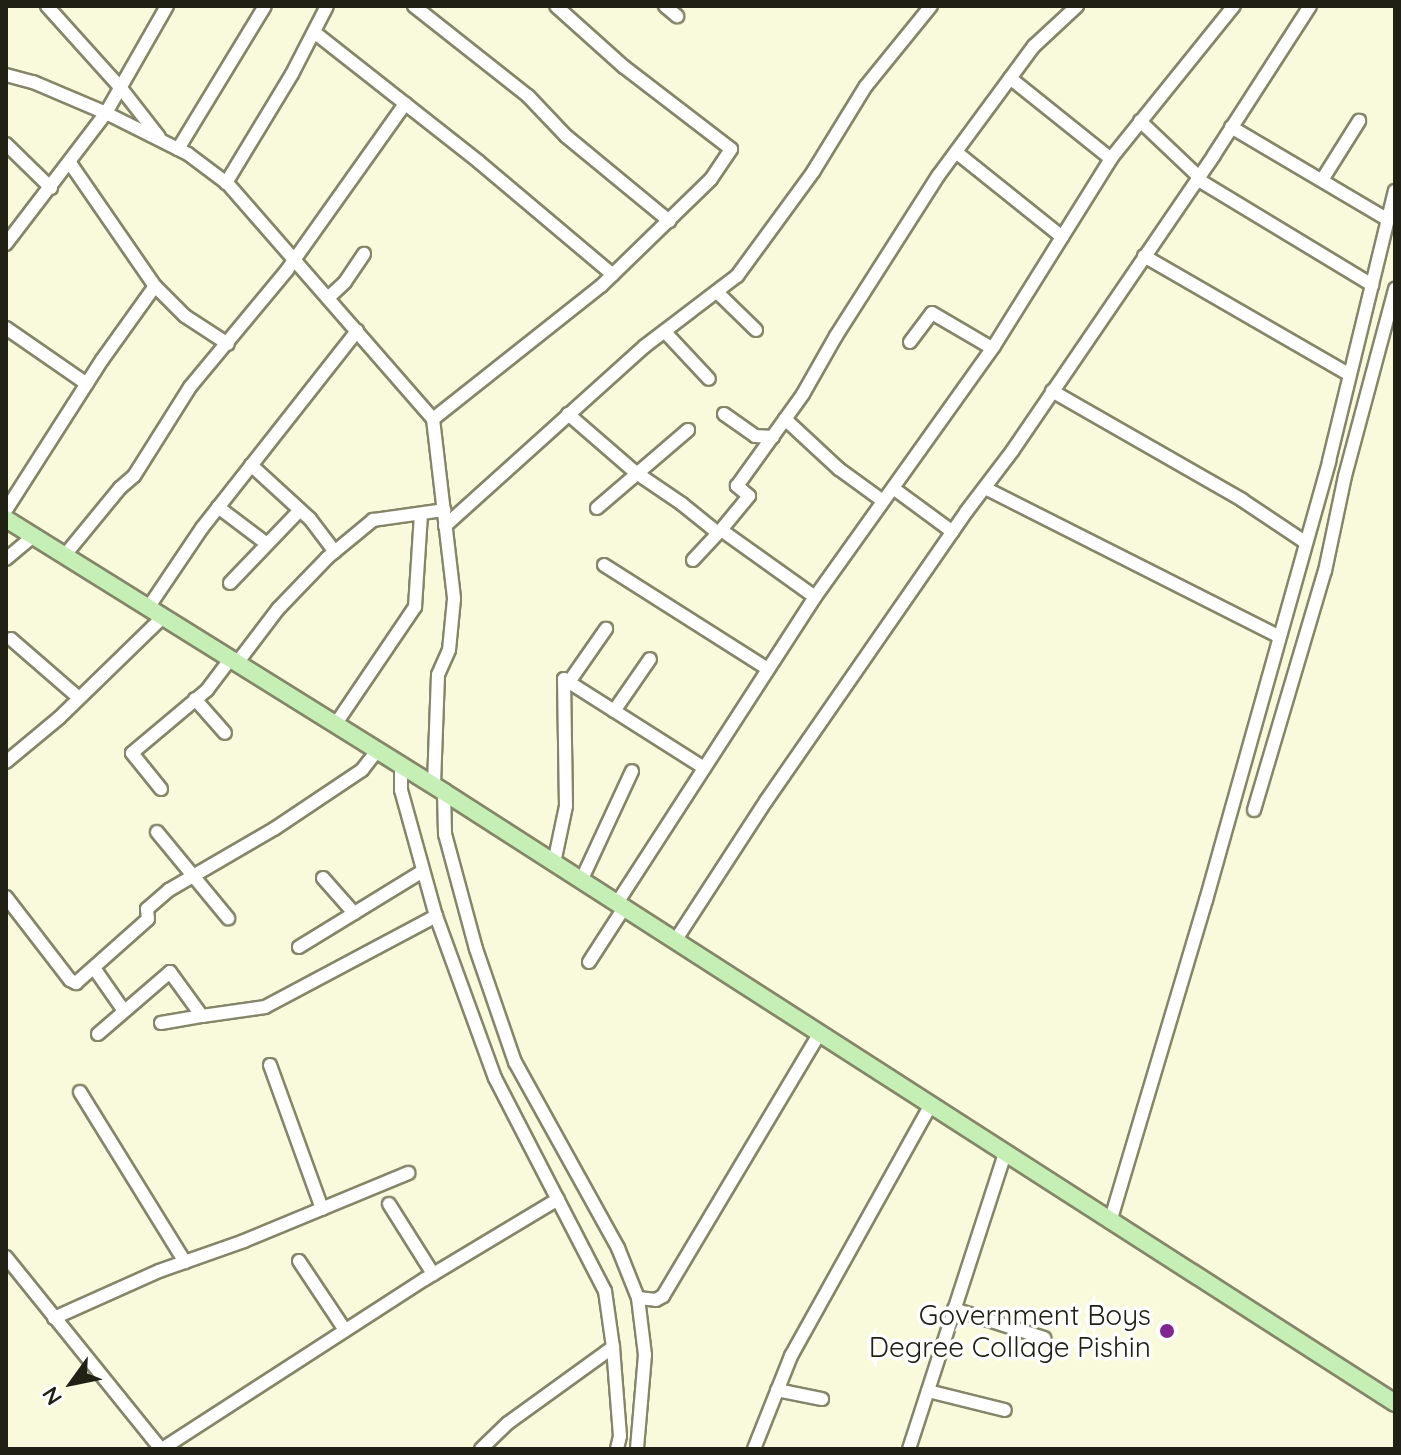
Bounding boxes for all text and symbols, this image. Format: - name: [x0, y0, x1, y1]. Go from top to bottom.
- place label: Government Boys Degree Collage Pishin: [869, 1298, 1151, 1364]
- marker: Government Boys Degree Collage Pishin: [1158, 1322, 1176, 1340]
- north arrow: [32, 1343, 112, 1423]
- text: N: [36, 1382, 68, 1410]

